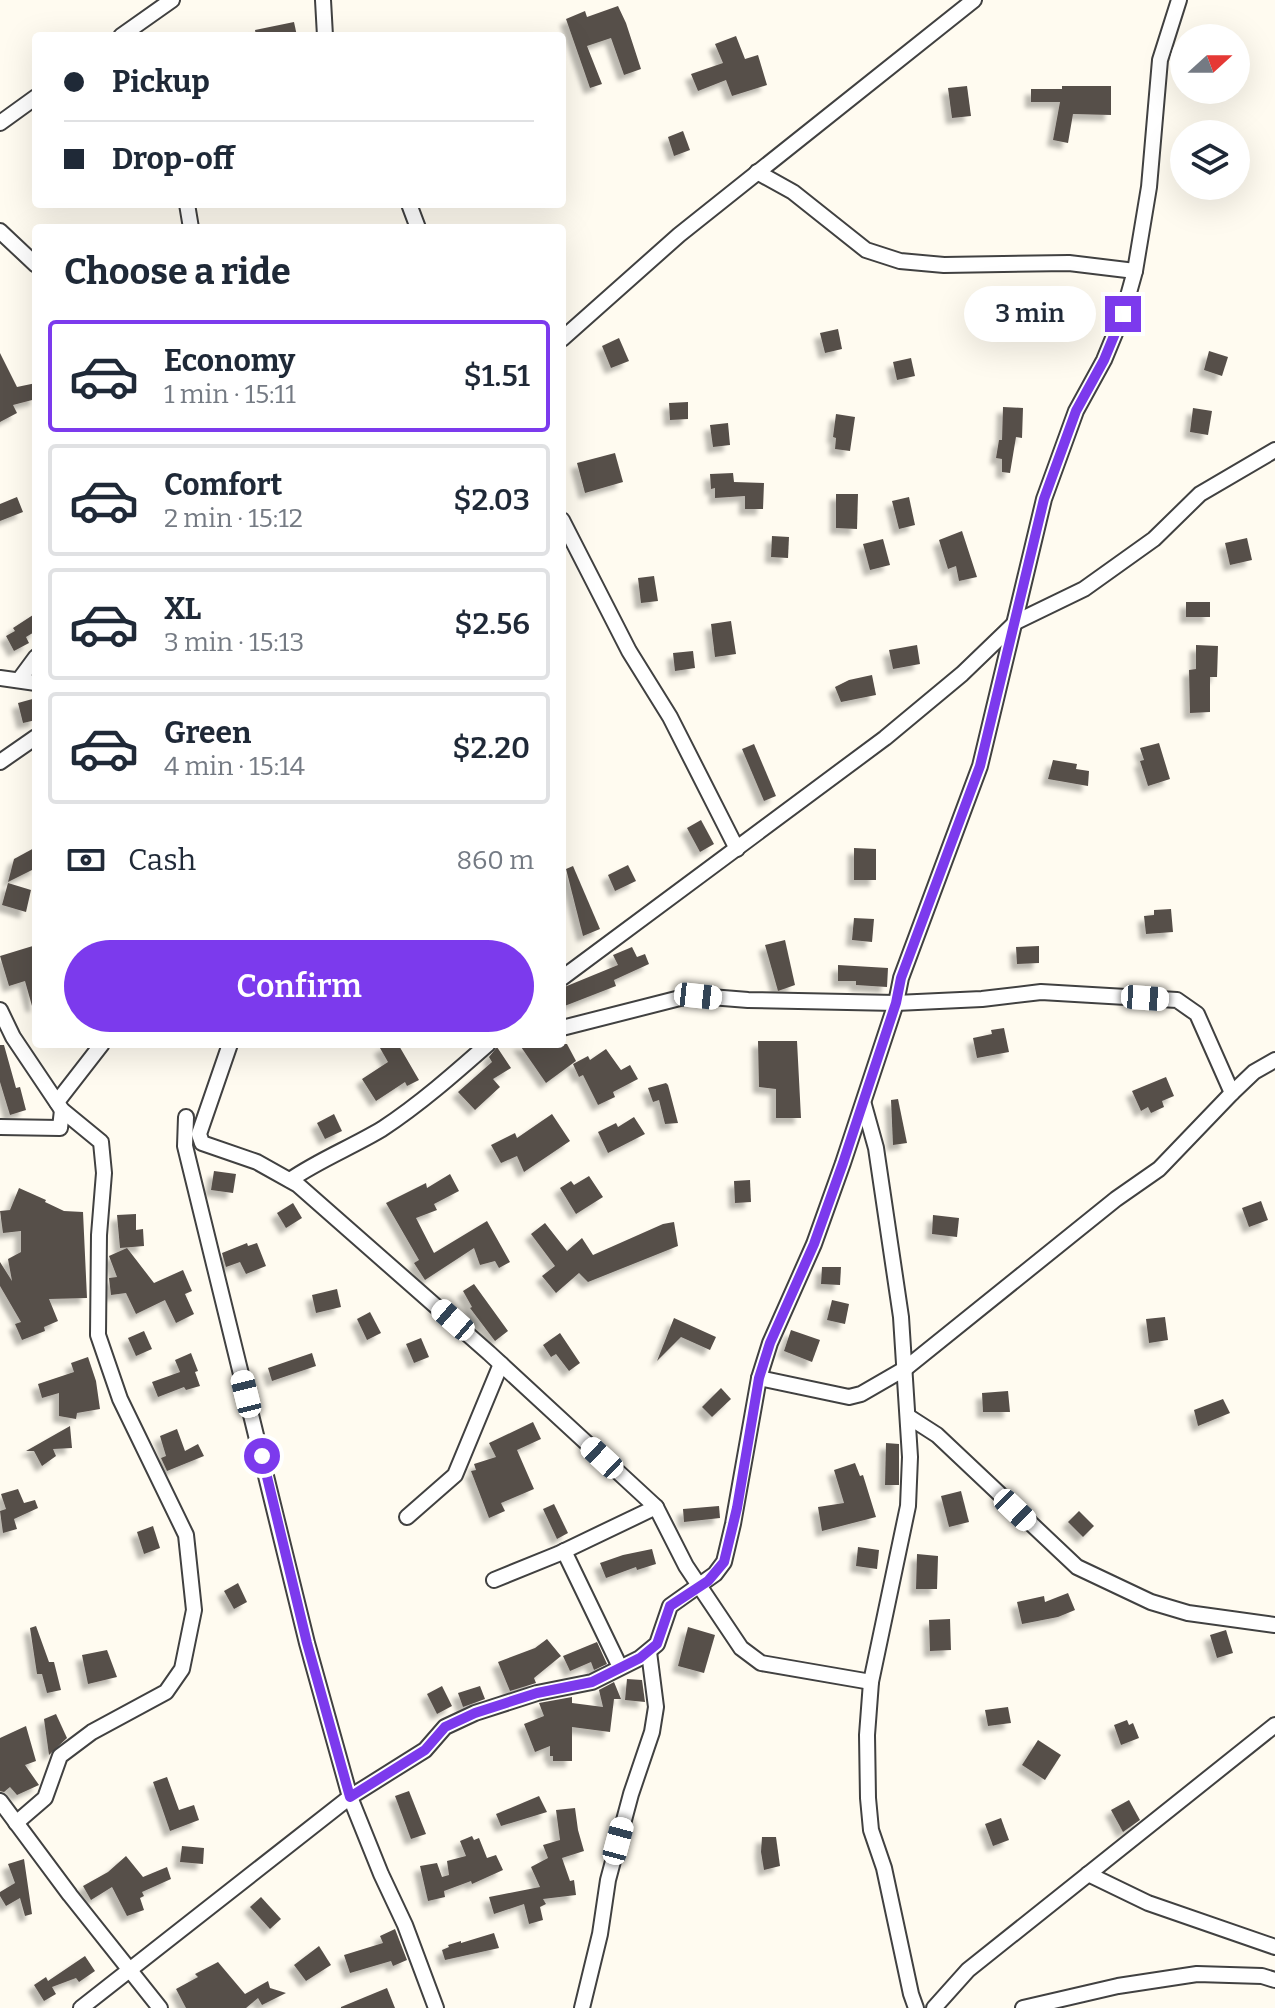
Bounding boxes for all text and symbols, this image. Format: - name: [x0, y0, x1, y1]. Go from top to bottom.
- north arrow: [1170, 24, 1250, 104]
- map controls: [1170, 24, 1250, 200]
- text: Pickup: [112, 64, 210, 100]
- button: layers: [1170, 120, 1250, 200]
- text: Drop-off: [112, 141, 234, 177]
- text: Choose a ride: [64, 250, 291, 294]
- callout: 3 min: [963, 286, 1095, 342]
- route end: [1105, 296, 1141, 332]
- text: 3 min: [995, 298, 1065, 329]
- icon: car: [68, 340, 140, 412]
- text: Economy: [164, 343, 295, 379]
- text: $1.51: [464, 358, 530, 394]
- text: 1 min · 15:11: [164, 379, 296, 410]
- icon: car: [68, 464, 140, 536]
- text: Comfort: [164, 467, 282, 503]
- text: $2.03: [453, 482, 530, 518]
- text: 2 min · 15:12: [164, 503, 303, 534]
- icon: car: [68, 588, 140, 660]
- text: XL: [164, 591, 201, 627]
- text: $2.56: [454, 606, 530, 642]
- text: 3 min · 15:13: [164, 627, 304, 658]
- icon: car: [68, 712, 140, 784]
- text: Green: [164, 715, 251, 751]
- text: $2.20: [452, 730, 530, 766]
- text: 4 min · 15:14: [164, 751, 305, 782]
- icon: cash: [64, 838, 108, 882]
- text: Cash: [128, 842, 196, 878]
- text: 860 m: [456, 845, 534, 876]
- button: Confirm: [64, 940, 534, 1032]
- car: [673, 982, 723, 1010]
- car: [1120, 984, 1170, 1012]
- car: [427, 1295, 479, 1345]
- car: [229, 1368, 263, 1420]
- car: [576, 1433, 628, 1483]
- route start: [244, 1438, 280, 1474]
- car: [989, 1485, 1041, 1535]
- car: [600, 1815, 636, 1867]

